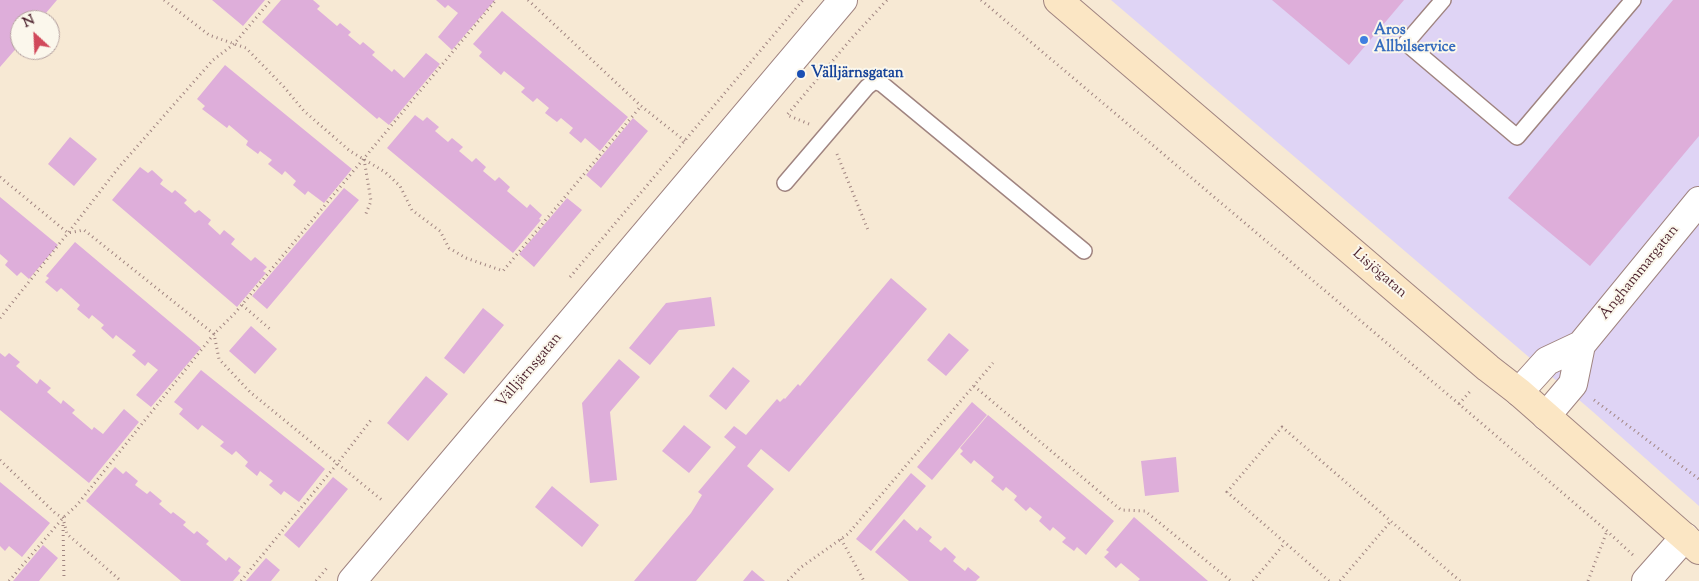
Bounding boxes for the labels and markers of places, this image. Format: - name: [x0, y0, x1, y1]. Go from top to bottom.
- place label: Aros Allbilservice: [1374, 22, 1456, 57]
- marker: Aros Allbilservice: [1358, 34, 1370, 46]
- place label: Välljärnsgatan: [811, 65, 904, 83]
- marker: Välljärnsgatan: [795, 68, 807, 80]

